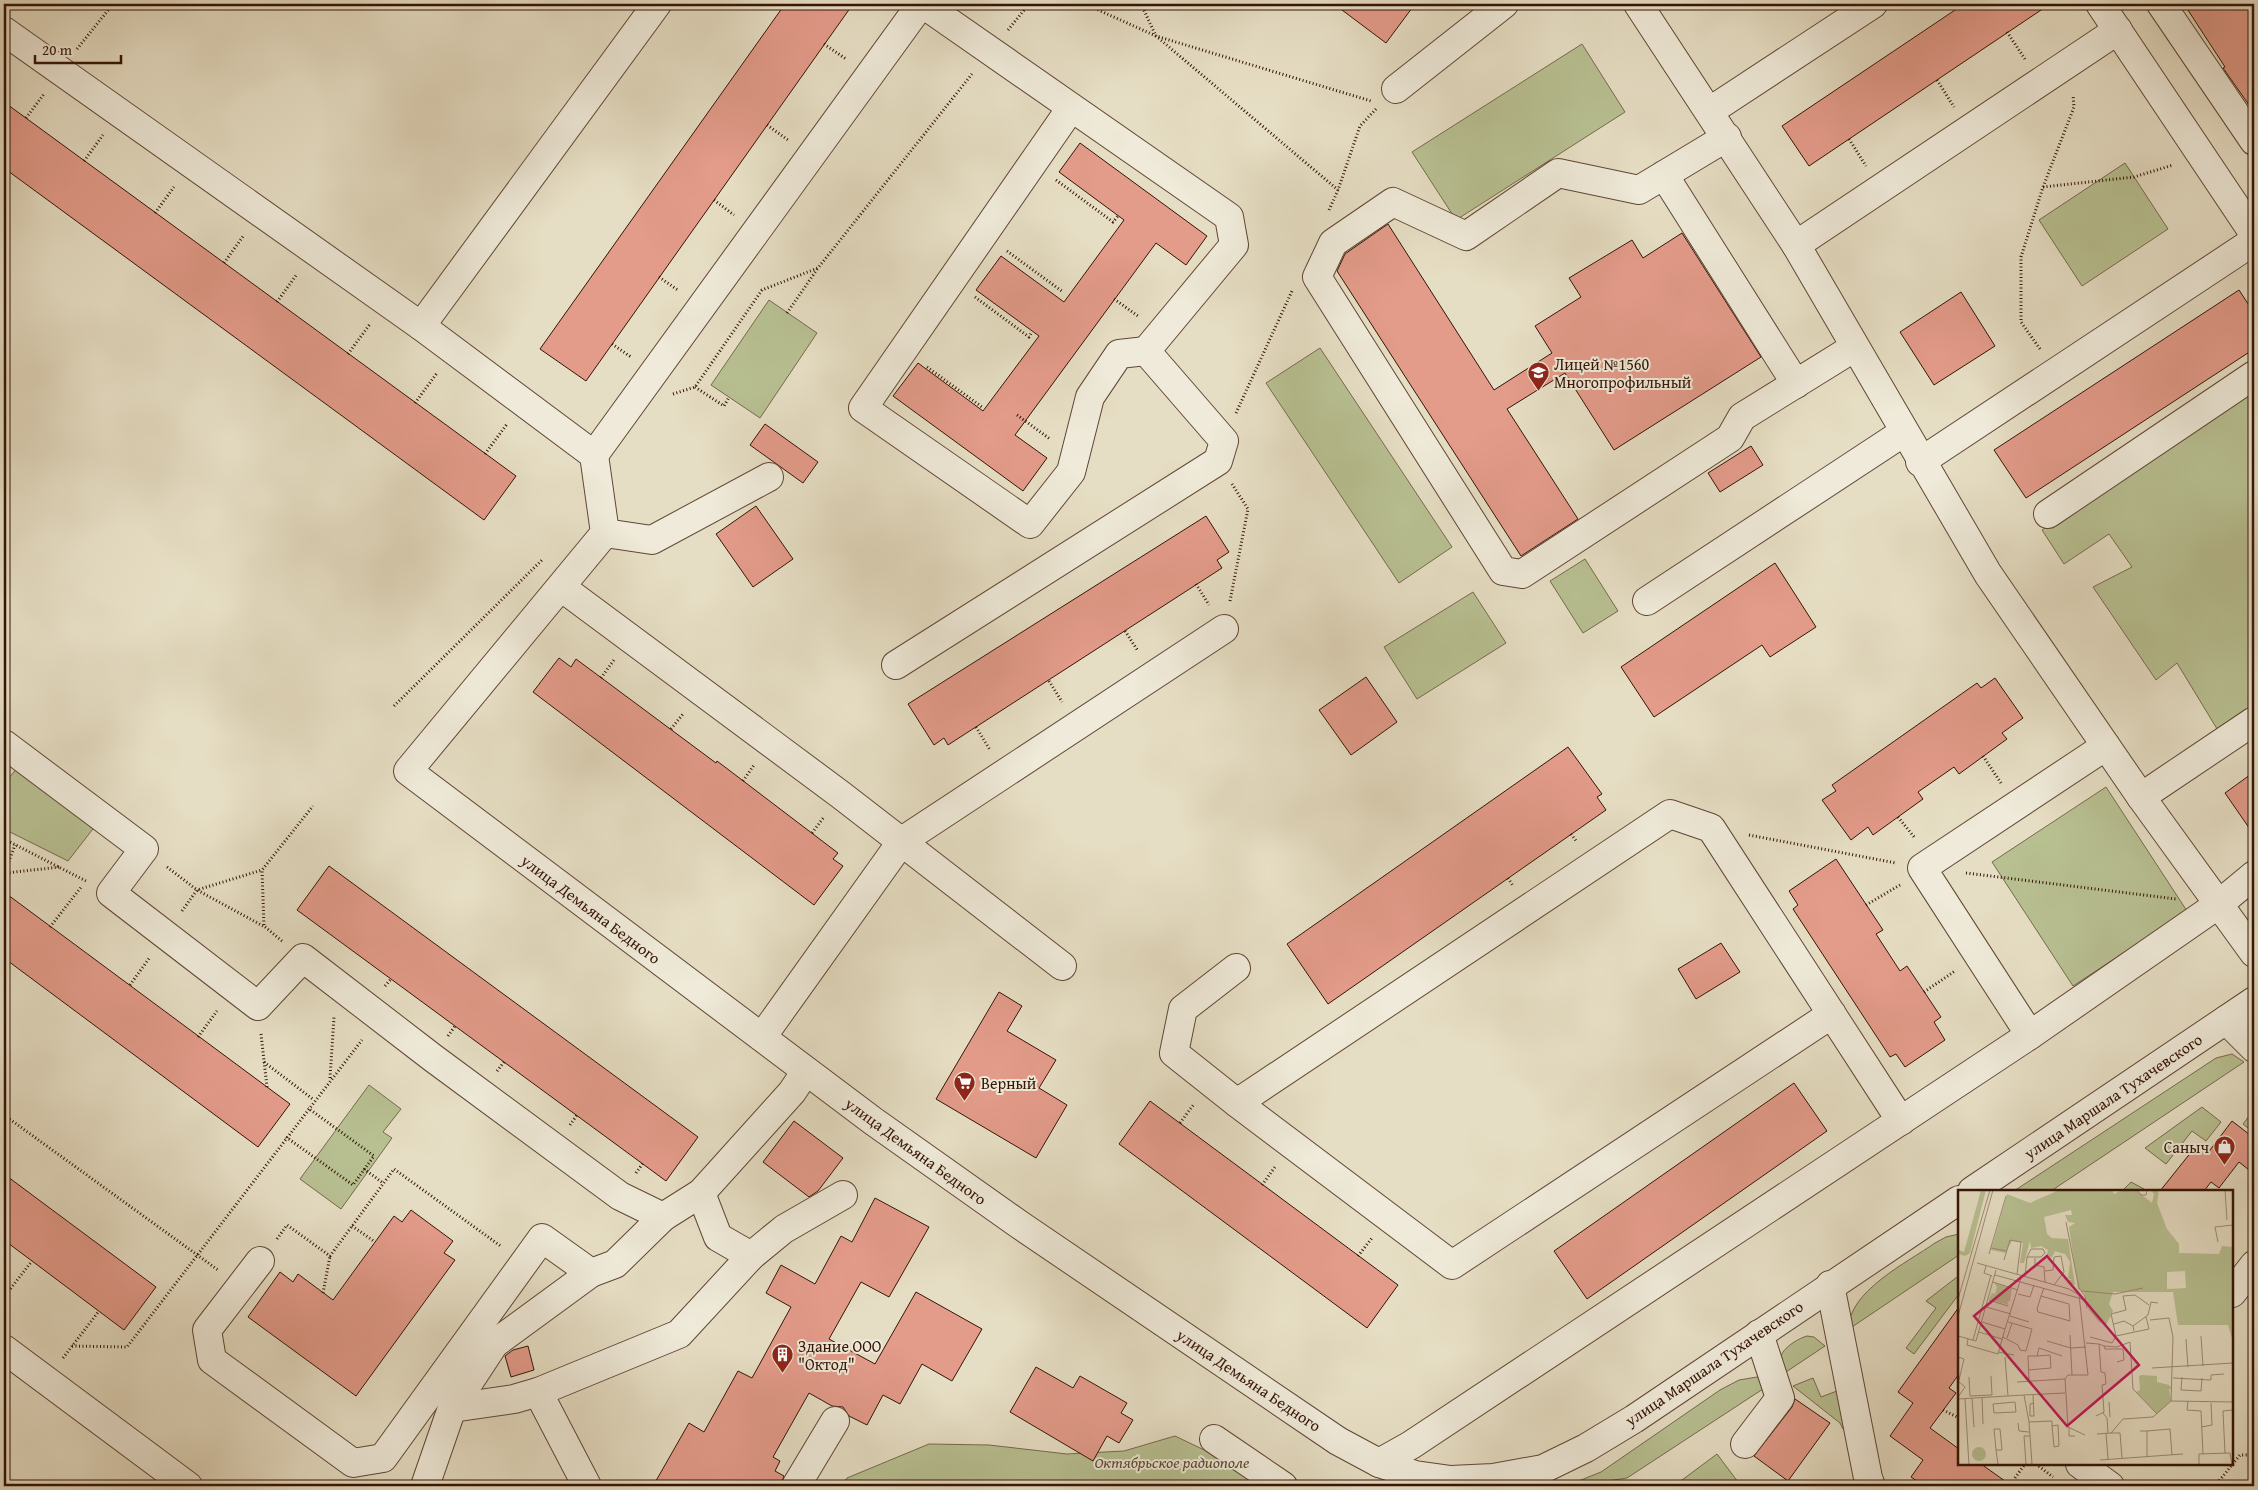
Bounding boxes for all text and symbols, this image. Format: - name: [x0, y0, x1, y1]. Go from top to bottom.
- scale bar: [35, 32, 121, 64]
- text: 20 m: [42, 39, 73, 60]
- place label: Лицей №1560 Многопрофильный: [1554, 352, 1692, 394]
- school or university icon: Лицей №1560 Многопрофильный: [1526, 361, 1550, 392]
- street label: улица Демьяна Бедного: [515, 848, 666, 970]
- street label: улица Маршала Тухачевского: [2018, 1027, 2207, 1165]
- supermarket icon: Верный: [953, 1071, 977, 1102]
- place label: Верный: [981, 1071, 1037, 1095]
- street label: улица Демьяна Бедного: [840, 1091, 992, 1211]
- place label: Саныч: [2164, 1135, 2209, 1159]
- shop icon: Саныч: [2213, 1135, 2237, 1166]
- inset map: [1958, 1190, 2233, 1465]
- street label: улица Маршала Тухачевского: [1619, 1294, 1808, 1432]
- street label: улица Демьяна Бедного: [1171, 1322, 1326, 1437]
- place label: Здание ООО "Октод": [798, 1334, 882, 1376]
- building icon: Здание ООО "Октод": [770, 1343, 794, 1374]
- park label: Октябрьское радиополе: [1095, 1450, 1250, 1474]

